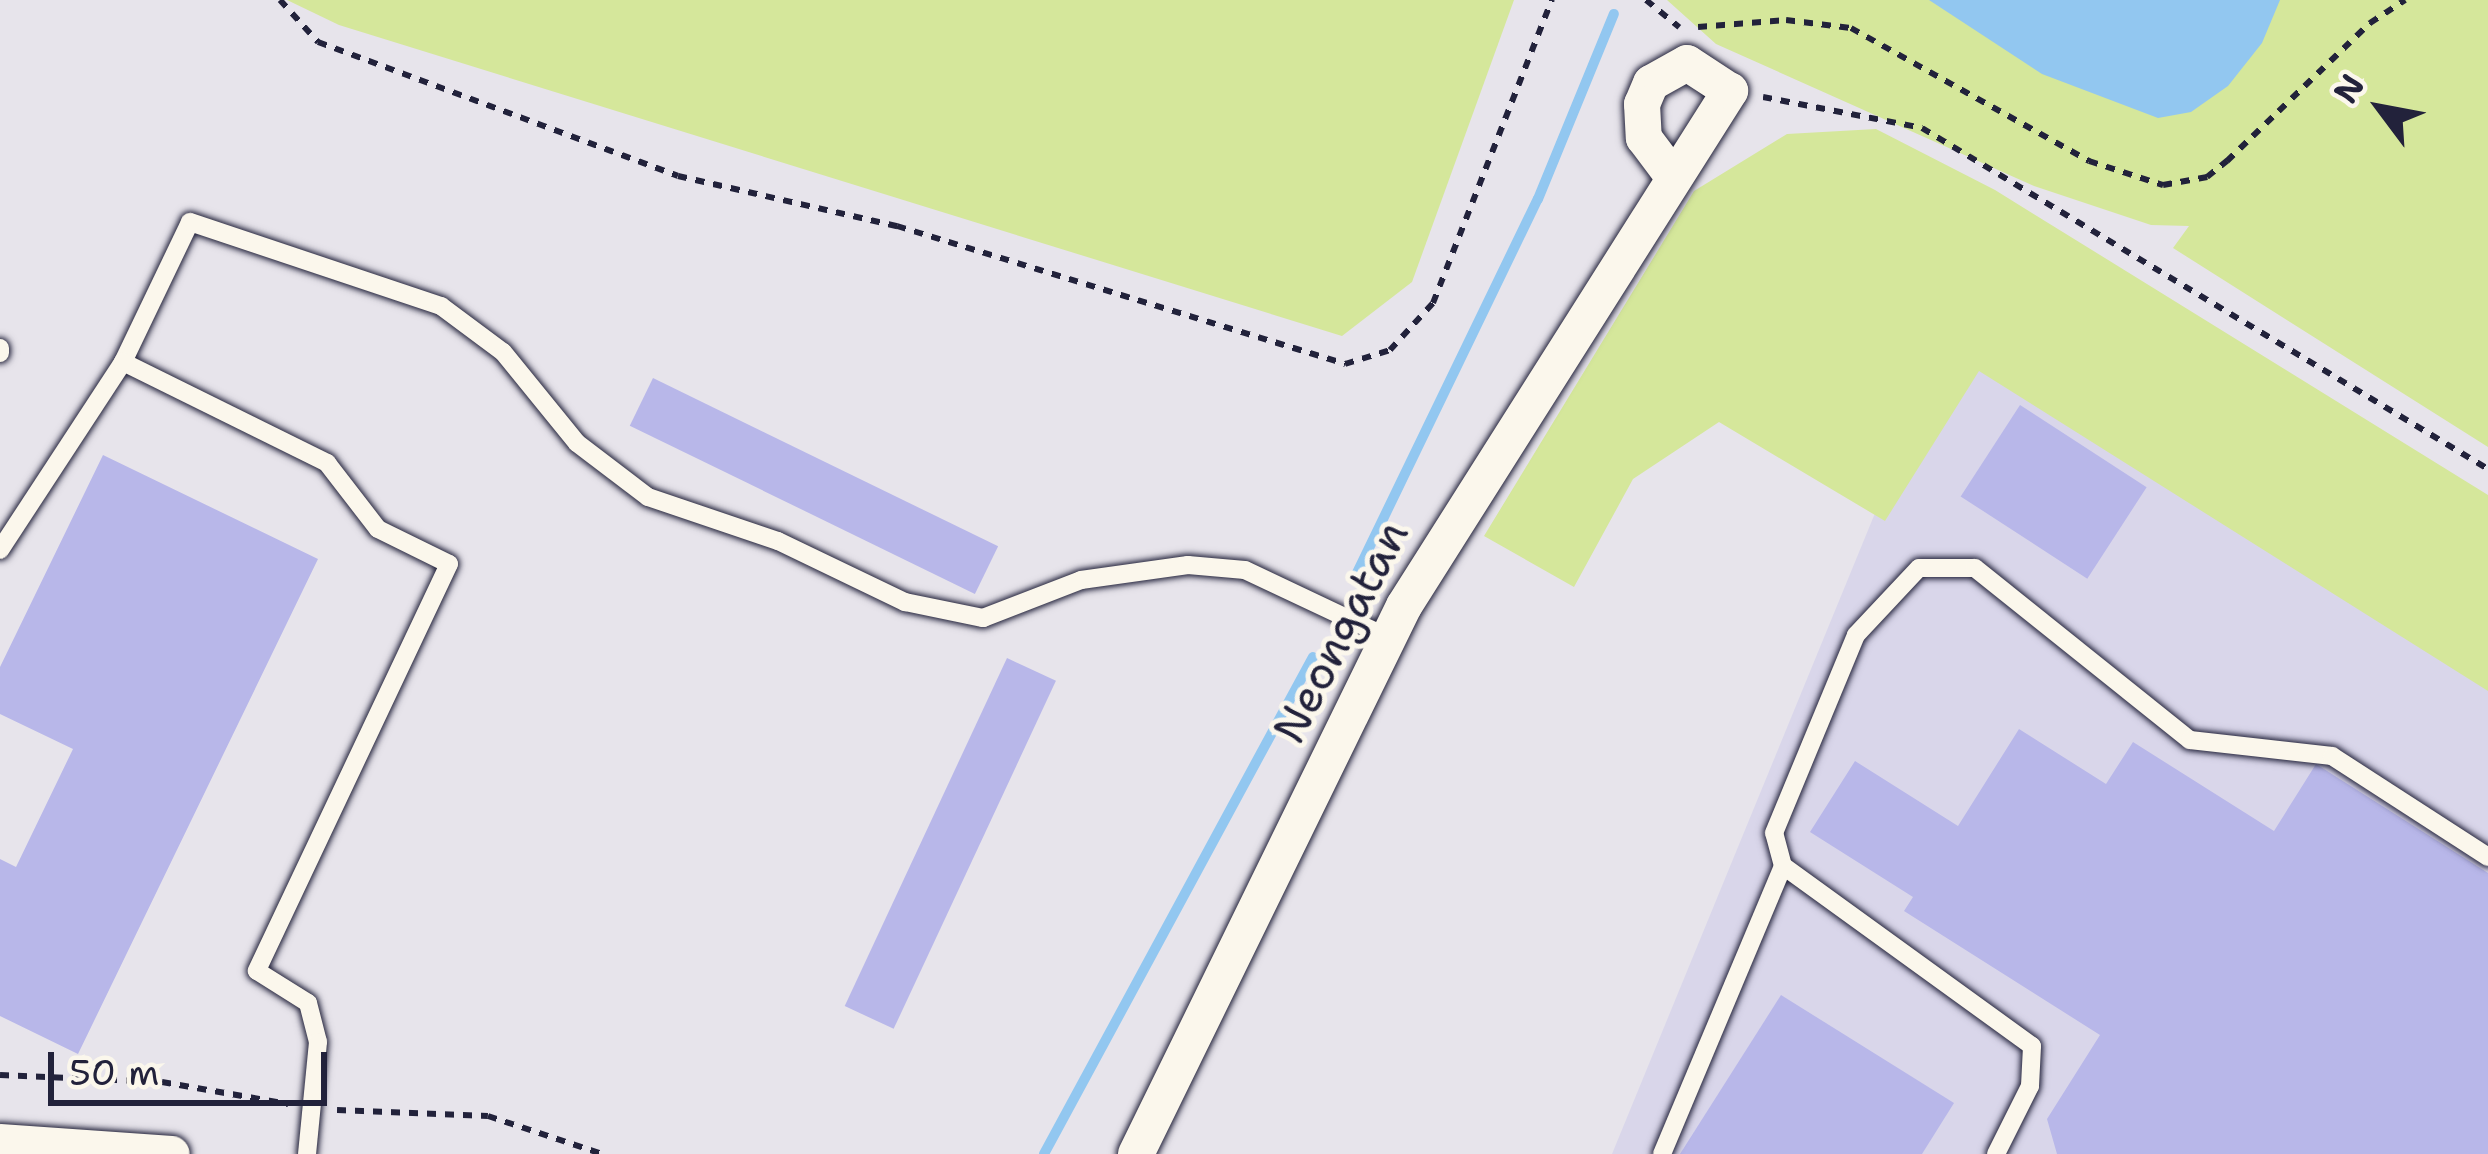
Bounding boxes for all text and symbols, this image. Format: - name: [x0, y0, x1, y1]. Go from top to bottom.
- north arrow: [2320, 48, 2440, 168]
- text: N: [2323, 66, 2375, 112]
- street label: Neongatan: [1262, 512, 1420, 752]
- scale bar: [54, 1028, 333, 1102]
- text: 50 m: [69, 1048, 159, 1097]

